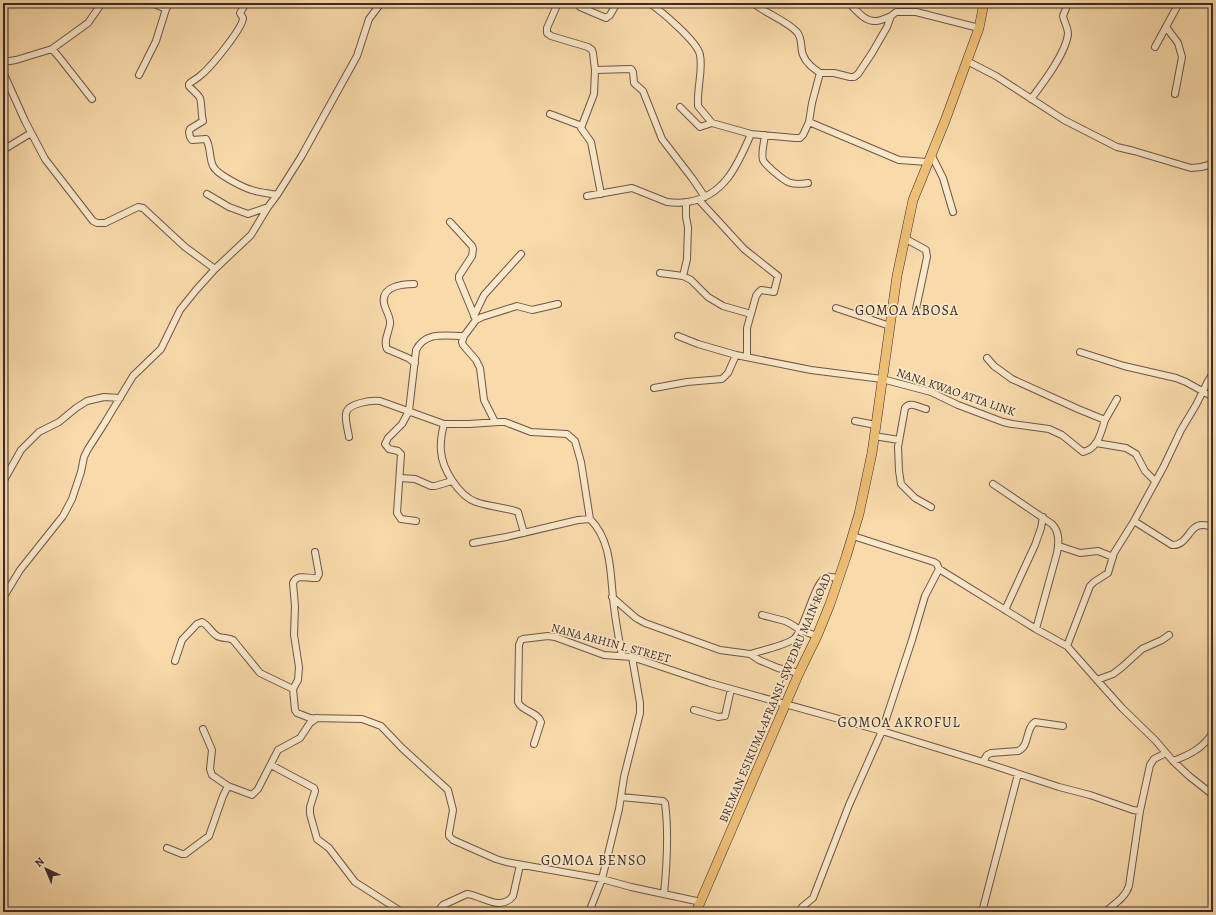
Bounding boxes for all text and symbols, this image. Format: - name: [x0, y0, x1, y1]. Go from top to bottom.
- district label: GOMOA ABOSA: [855, 301, 959, 320]
- street label: NANA KWAO ATTA LINK: [895, 364, 1018, 420]
- street label: BREMAN ESIKUMA-AFRANSI-SWEDRU MAIN ROAD: [715, 571, 835, 825]
- street label: NANA ARHIN I. STREET: [550, 619, 673, 667]
- district label: GOMOA AKROFUL: [837, 713, 961, 732]
- north arrow: [26, 849, 66, 889]
- district label: GOMOA BENSO: [541, 851, 647, 870]
- text: N: [31, 854, 47, 870]

